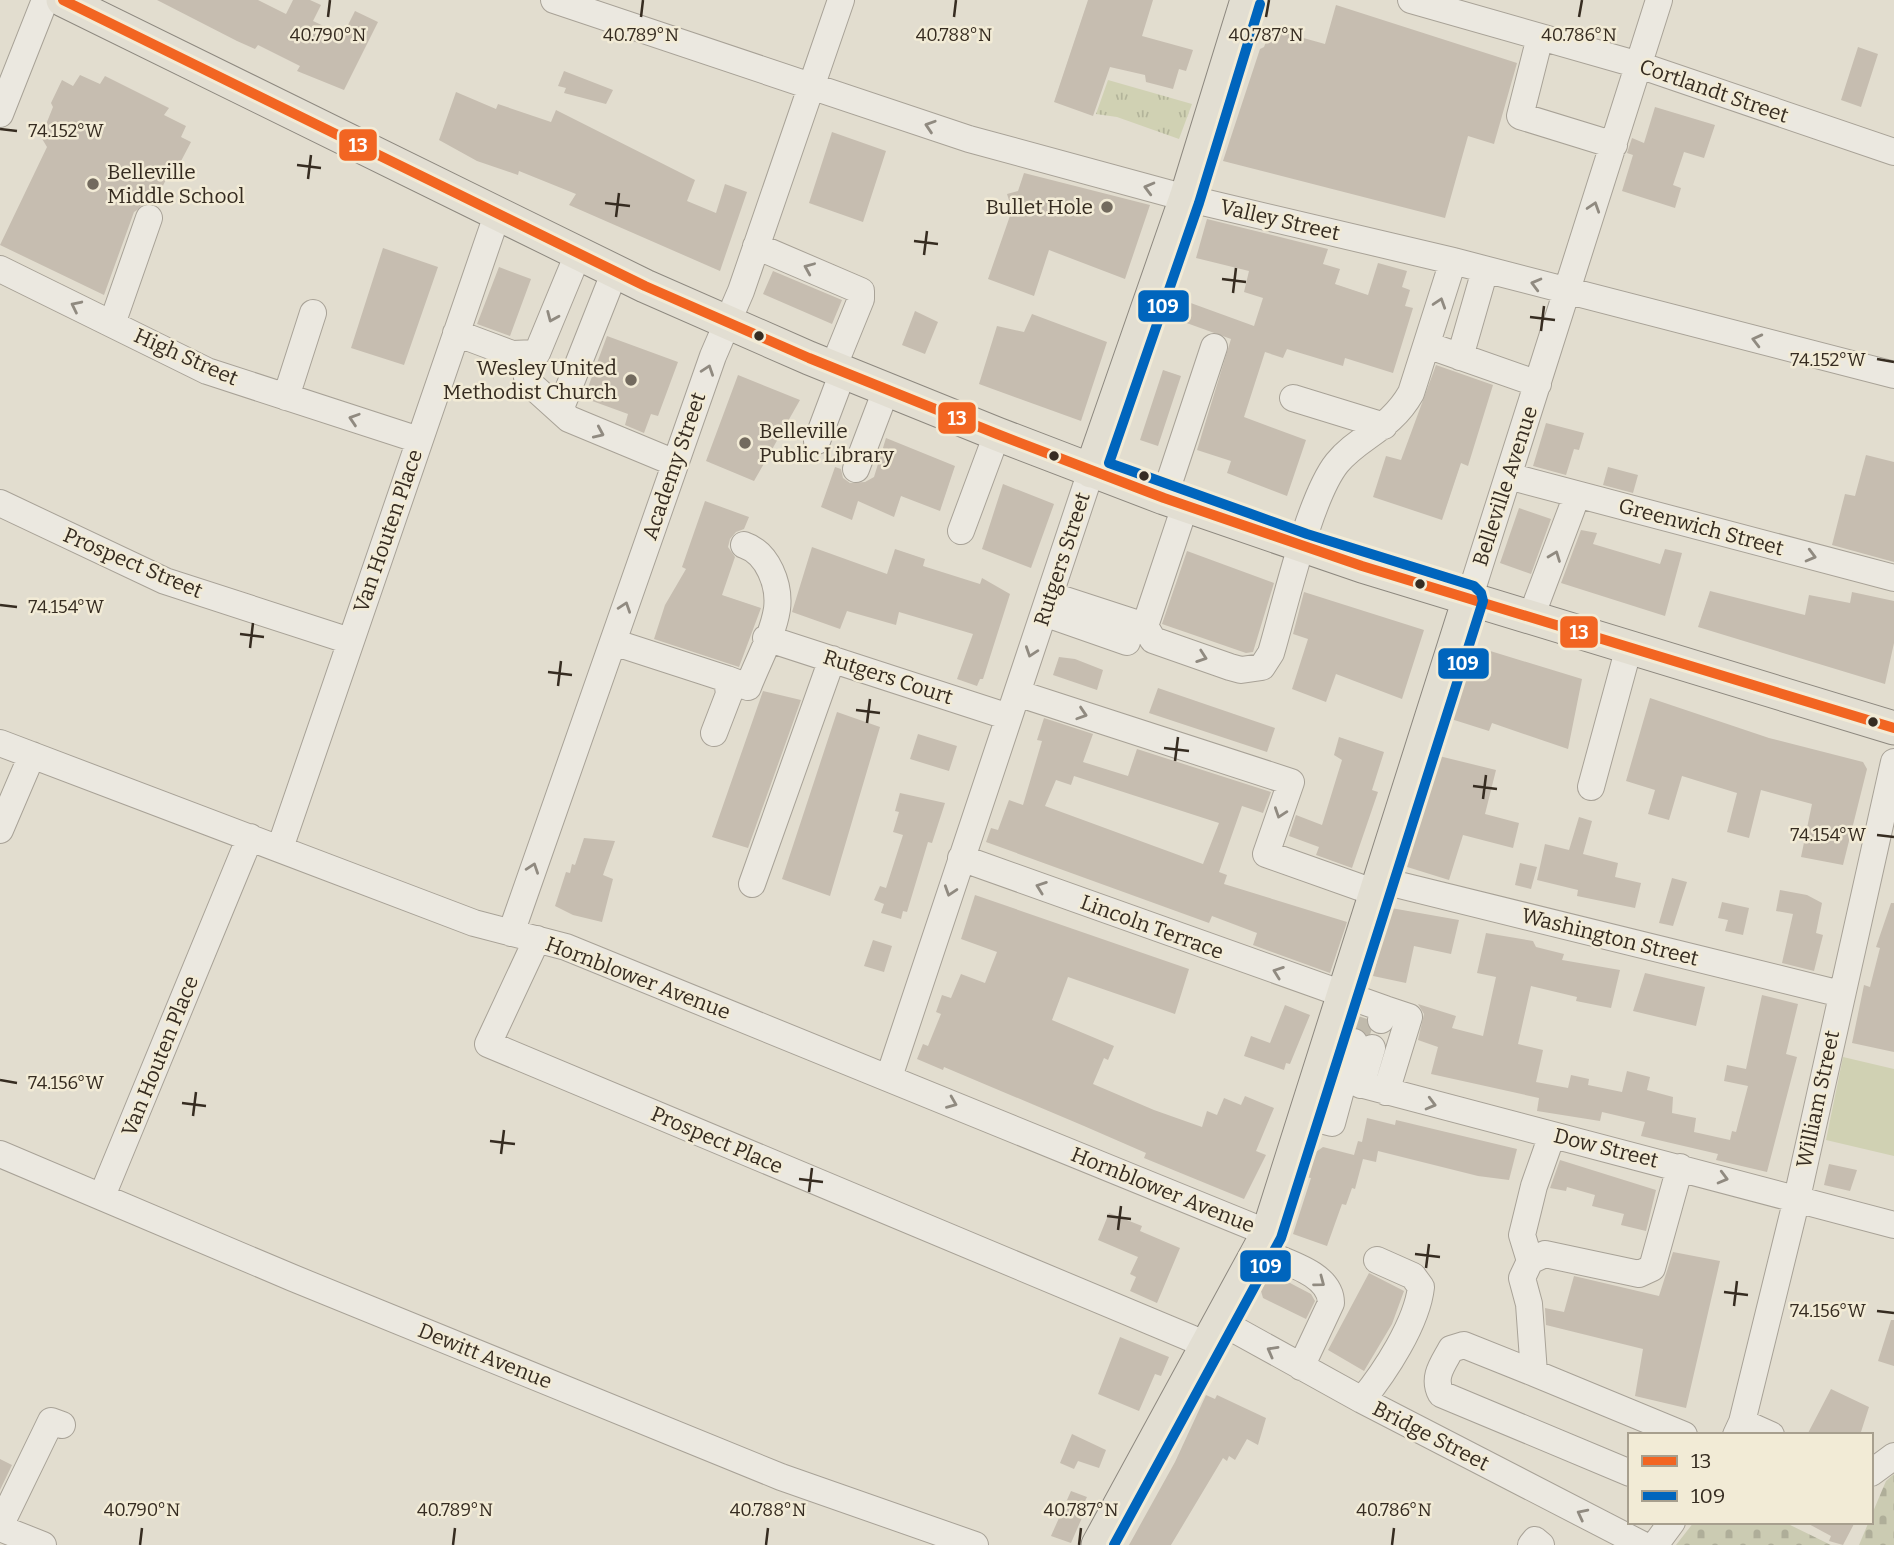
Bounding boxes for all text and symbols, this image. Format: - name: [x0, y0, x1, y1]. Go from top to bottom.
- text: 40.790°N: [290, 24, 366, 46]
- text: 40.789°N: [603, 24, 679, 46]
- text: 40.788°N: [916, 24, 992, 46]
- text: 40.787°N: [1228, 24, 1304, 46]
- text: 40.786°N: [1541, 24, 1617, 46]
- street label: Cortlandt Street: [1636, 53, 1792, 129]
- text: 74.152°W: [28, 120, 104, 142]
- one-way arrow: [924, 120, 936, 135]
- line badge: 13: [338, 128, 378, 162]
- text: 13: [348, 134, 368, 157]
- place label: Belleville Middle School: [107, 159, 245, 209]
- marker: Belleville Middle School: [85, 176, 101, 192]
- one-way arrow: [1143, 181, 1155, 196]
- place label: Bullet Hole: [985, 194, 1093, 220]
- street label: Valley Street: [1218, 194, 1343, 246]
- marker: Bullet Hole: [1099, 199, 1115, 215]
- one-way arrow: [1586, 202, 1600, 214]
- one-way arrow: [803, 263, 815, 277]
- one-way arrow: [1530, 278, 1542, 292]
- line badge: 109: [1137, 289, 1190, 323]
- text: 109: [1147, 295, 1179, 318]
- one-way arrow: [1432, 298, 1446, 310]
- one-way arrow: [71, 301, 83, 315]
- one-way arrow: [546, 310, 560, 322]
- street label: High Street: [130, 323, 242, 392]
- unlabelled marker: [752, 329, 766, 343]
- one-way arrow: [1751, 334, 1763, 348]
- text: 74.152°W: [1790, 349, 1866, 371]
- place label: Wesley United Methodist Church: [443, 355, 617, 405]
- one-way arrow: [700, 364, 714, 376]
- marker: Wesley United Methodist Church: [623, 372, 639, 388]
- street label: Academy Street: [637, 388, 712, 543]
- line badge: 13: [937, 401, 977, 435]
- street label: Belleville Avenue: [1467, 403, 1543, 569]
- text: 13: [947, 407, 967, 430]
- one-way arrow: [348, 413, 360, 427]
- place label: Belleville Public Library: [759, 418, 895, 468]
- one-way arrow: [592, 425, 604, 439]
- marker: Belleville Public Library: [737, 435, 753, 451]
- street label: Van Houten Place: [348, 446, 428, 616]
- unlabelled marker: [1047, 449, 1061, 463]
- unlabelled marker: [1137, 469, 1151, 483]
- street label: Rutgers Street: [1028, 488, 1096, 629]
- street label: Greenwich Street: [1616, 492, 1787, 562]
- street label: Prospect Street: [59, 522, 207, 604]
- one-way arrow: [1805, 548, 1817, 562]
- one-way arrow: [1547, 551, 1561, 563]
- unlabelled marker: [1413, 577, 1427, 591]
- text: 74.154°W: [28, 596, 104, 618]
- one-way arrow: [617, 602, 631, 614]
- line badge: 13: [1559, 615, 1599, 649]
- text: 13: [1569, 621, 1589, 644]
- street label: Rutgers Court: [820, 644, 957, 710]
- one-way arrow: [1025, 645, 1039, 658]
- line badge: 109: [1437, 647, 1490, 680]
- one-way arrow: [1195, 649, 1207, 663]
- text: 109: [1447, 652, 1479, 675]
- one-way arrow: [1076, 706, 1088, 720]
- unlabelled marker: [1866, 715, 1880, 729]
- one-way arrow: [1274, 806, 1288, 818]
- text: 74.154°W: [1790, 824, 1866, 846]
- one-way arrow: [525, 863, 539, 875]
- one-way arrow: [1036, 881, 1048, 895]
- one-way arrow: [944, 884, 958, 896]
- street label: Lincoln Terrace: [1077, 889, 1227, 965]
- street label: Washington Street: [1519, 902, 1702, 972]
- street label: Hornblower Avenue: [542, 931, 734, 1025]
- one-way arrow: [1273, 966, 1285, 980]
- street label: Van Houten Place: [116, 972, 204, 1140]
- street label: William Street: [1791, 1027, 1845, 1170]
- text: 74.156°W: [28, 1072, 105, 1094]
- one-way arrow: [945, 1095, 957, 1109]
- one-way arrow: [1425, 1096, 1437, 1110]
- street label: Prospect Place: [647, 1101, 787, 1179]
- street label: Dow Street: [1551, 1122, 1661, 1174]
- street label: Hornblower Avenue: [1067, 1141, 1259, 1239]
- one-way arrow: [1717, 1170, 1729, 1184]
- line badge: 109: [1239, 1249, 1292, 1283]
- text: 109: [1250, 1255, 1282, 1278]
- one-way arrow: [1312, 1274, 1324, 1286]
- text: 74.156°W: [1790, 1300, 1867, 1322]
- street label: Dewitt Avenue: [414, 1317, 556, 1395]
- one-way arrow: [1267, 1346, 1280, 1359]
- street label: Bridge Street: [1368, 1396, 1494, 1477]
- legend: [1628, 1433, 1873, 1524]
- text: 13: [1691, 1448, 1712, 1474]
- text: 109: [1691, 1483, 1725, 1509]
- text: 40.790°N: [104, 1499, 180, 1521]
- text: 40.789°N: [417, 1499, 493, 1521]
- text: 40.788°N: [730, 1499, 806, 1521]
- text: 40.787°N: [1043, 1499, 1119, 1521]
- text: 40.786°N: [1356, 1499, 1432, 1521]
- one-way arrow: [1577, 1508, 1589, 1522]

